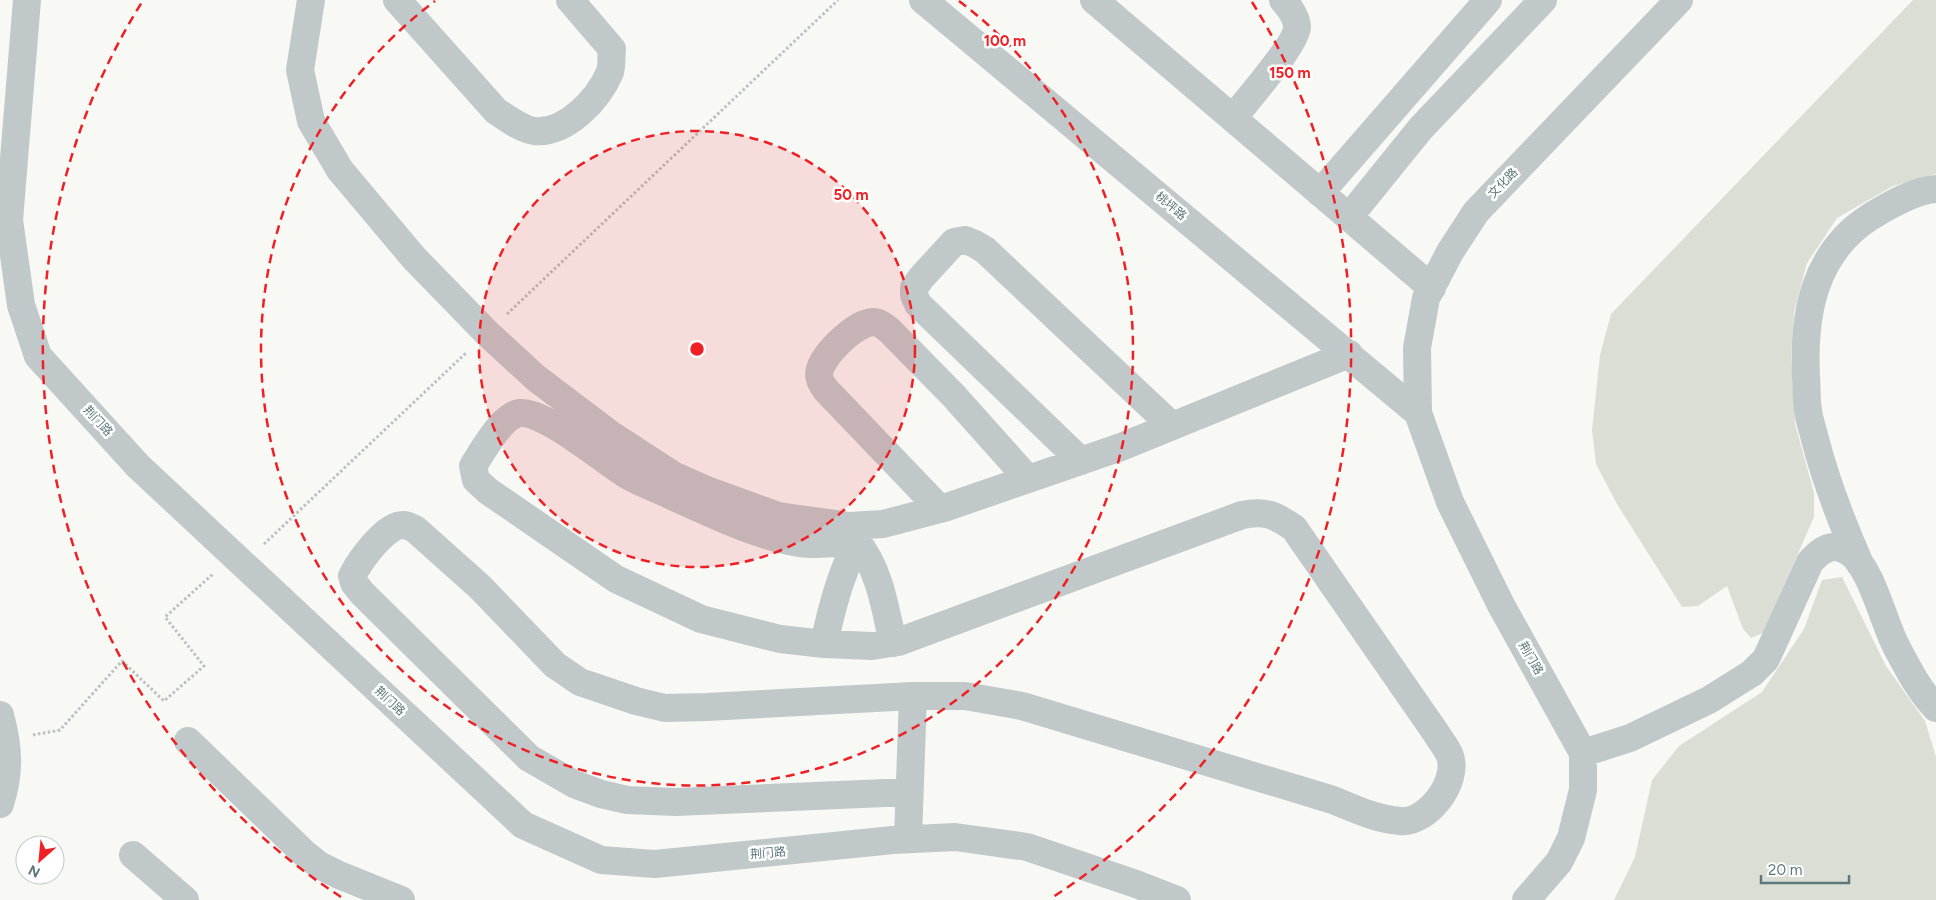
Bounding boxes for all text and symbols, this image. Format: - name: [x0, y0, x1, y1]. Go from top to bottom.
- text: 100 m: [984, 32, 1026, 50]
- text: 150 m: [1269, 64, 1311, 82]
- street label: 文化路: [1485, 165, 1521, 201]
- text: 50 m: [833, 186, 869, 204]
- street label: 桃坪路: [1153, 189, 1189, 223]
- centre of rings: [688, 340, 706, 358]
- street label: 荆门路: [81, 403, 115, 439]
- street label: 荆门路: [1516, 639, 1546, 677]
- street label: 荆门路: [372, 684, 408, 718]
- north arrow: [15, 835, 65, 885]
- street label: 荆门路: [749, 844, 787, 862]
- scale bar: [1761, 852, 1848, 884]
- text: N: [26, 861, 43, 881]
- text: 20 m: [1768, 861, 1802, 879]

